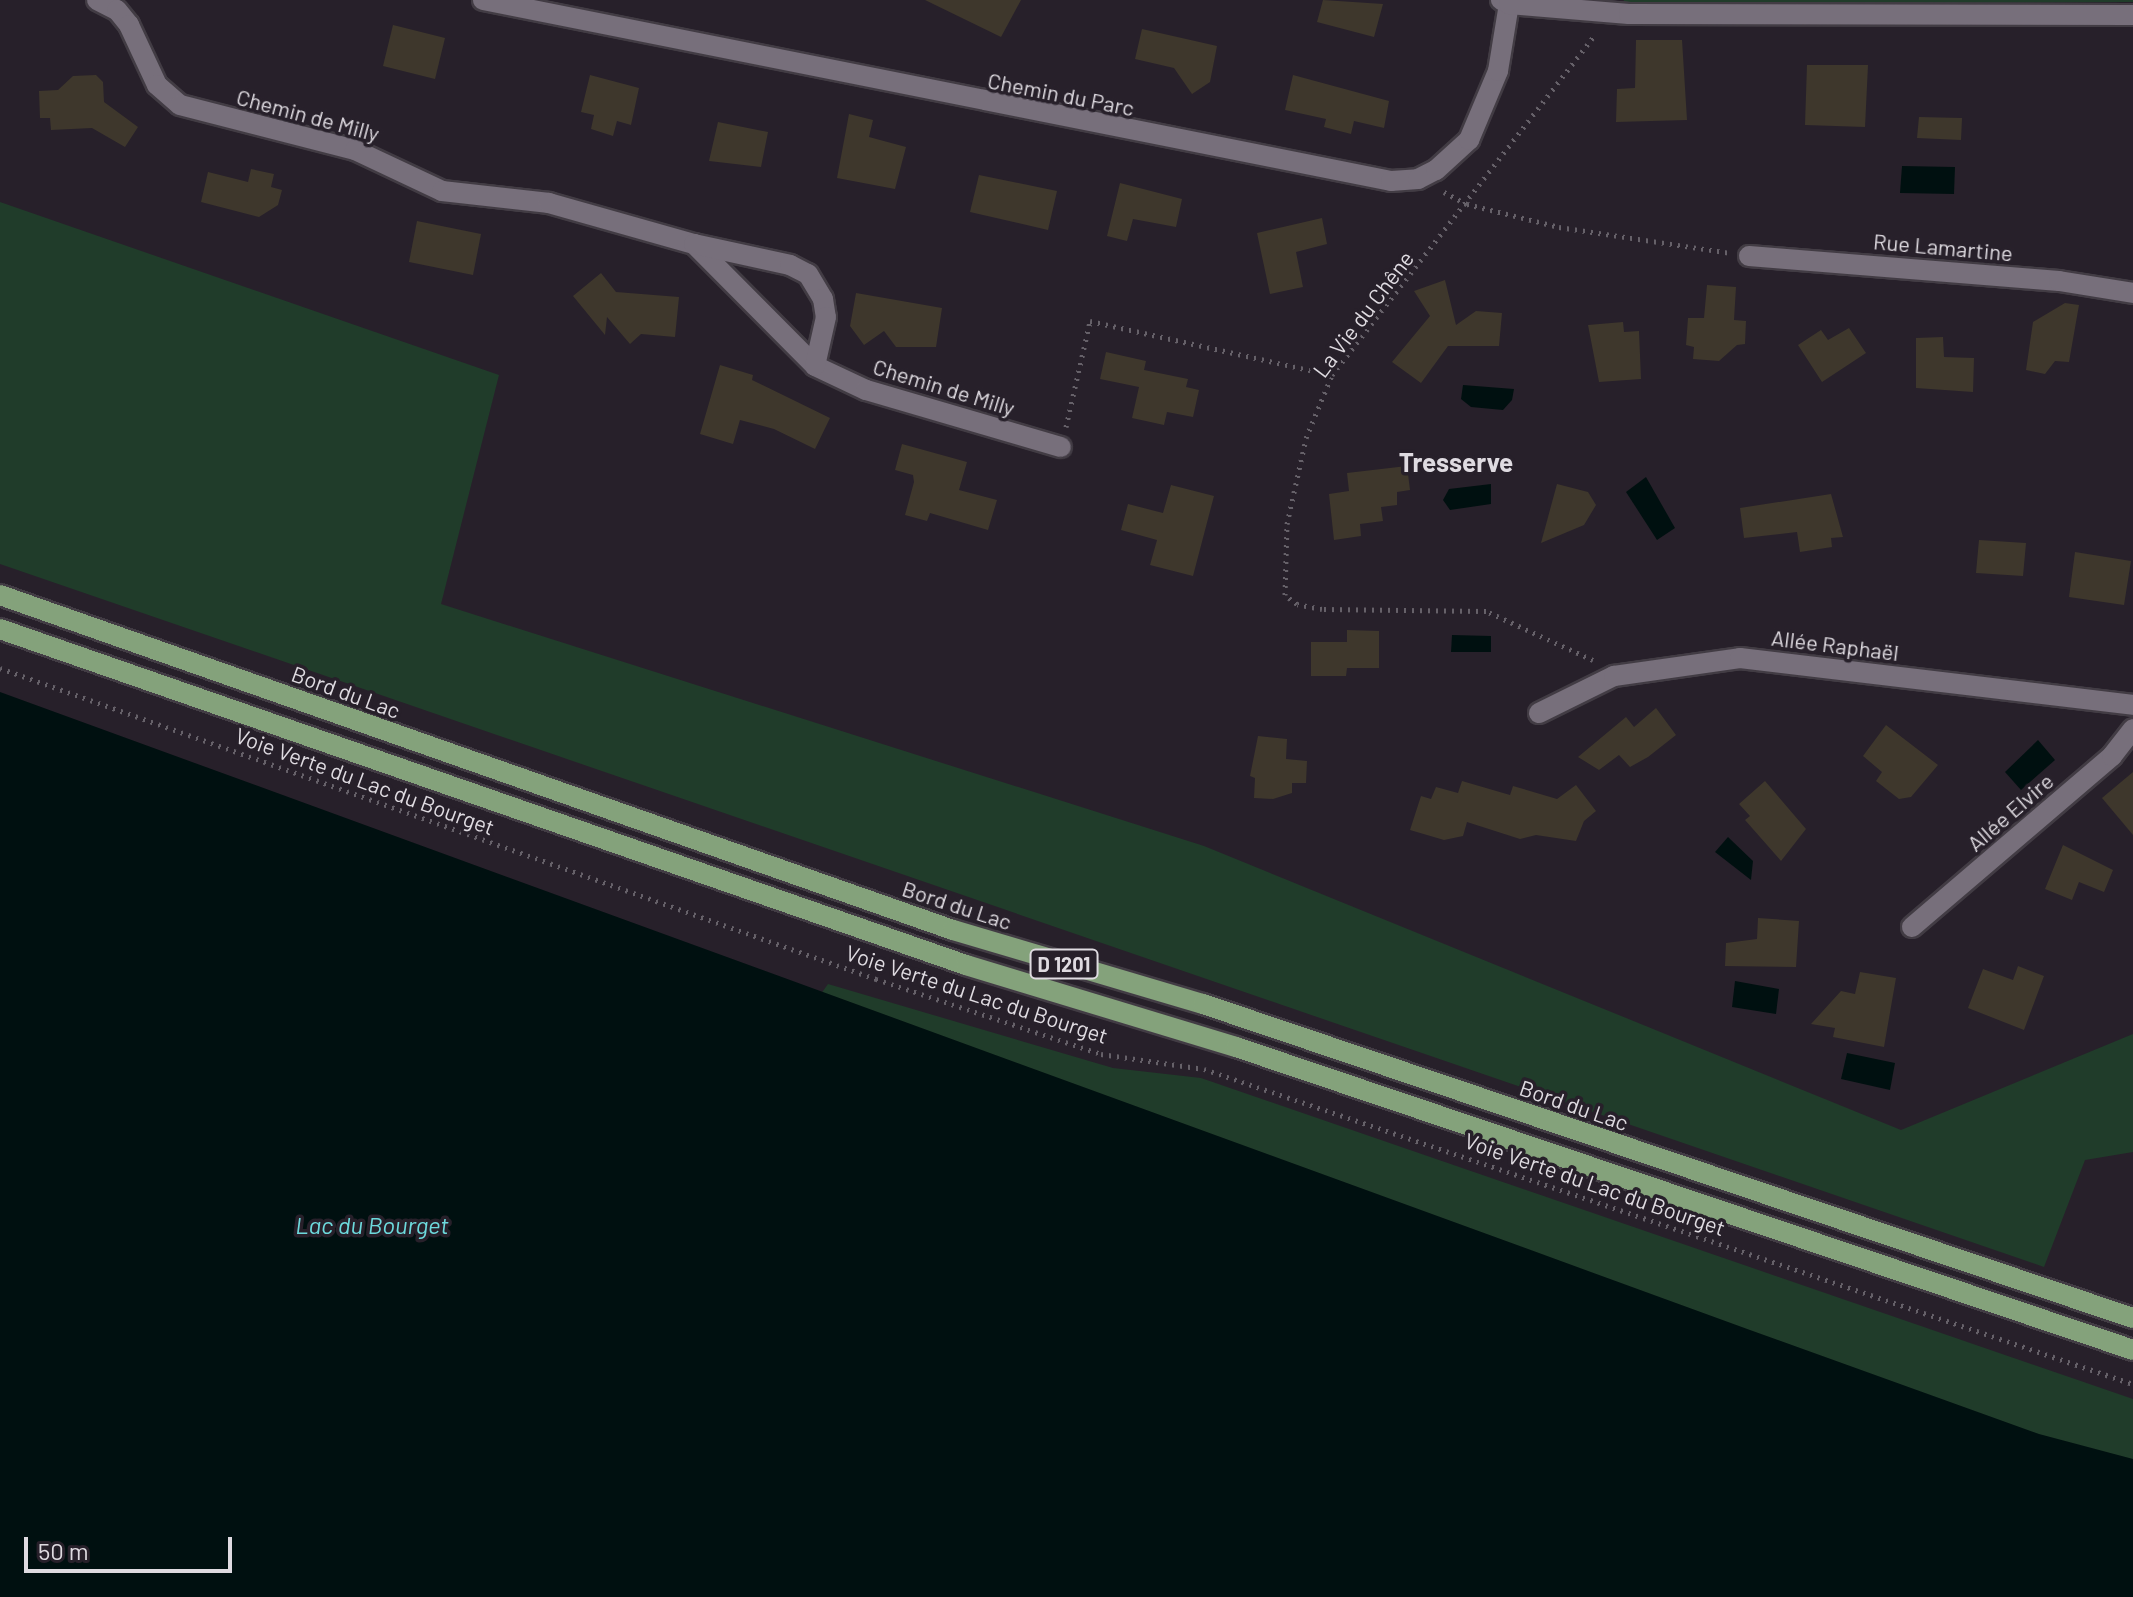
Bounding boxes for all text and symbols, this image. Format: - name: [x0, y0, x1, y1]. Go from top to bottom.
- street label: Chemin du Parc: [986, 67, 1136, 121]
- street label: Chemin de Milly: [234, 83, 382, 147]
- street label: Rue Lamartine: [1872, 228, 2014, 266]
- street label: La Vie du Chêne: [1307, 246, 1419, 382]
- street label: Chemin de Milly: [870, 353, 1018, 421]
- district label: Tresserve: [1399, 446, 1513, 478]
- street label: Allée Raphaël: [1770, 624, 1900, 666]
- street label: Bord du Lac: [288, 660, 404, 724]
- street label: Voie Verte du Lac du Bourget: [232, 722, 498, 840]
- street label: Allée Elvire: [1962, 767, 2058, 857]
- street label: Bord du Lac: [899, 875, 1015, 935]
- street label: Voie Verte du Lac du Bourget: [843, 939, 1111, 1049]
- road number: D 1201: [1028, 948, 1100, 980]
- street label: Bord du Lac: [1516, 1074, 1632, 1136]
- street label: Voie Verte du Lac du Bourget: [1461, 1127, 1729, 1241]
- water label: Lac du Bourget: [295, 1211, 449, 1239]
- scale bar: [28, 1521, 236, 1571]
- text: 50 m: [38, 1536, 89, 1565]

